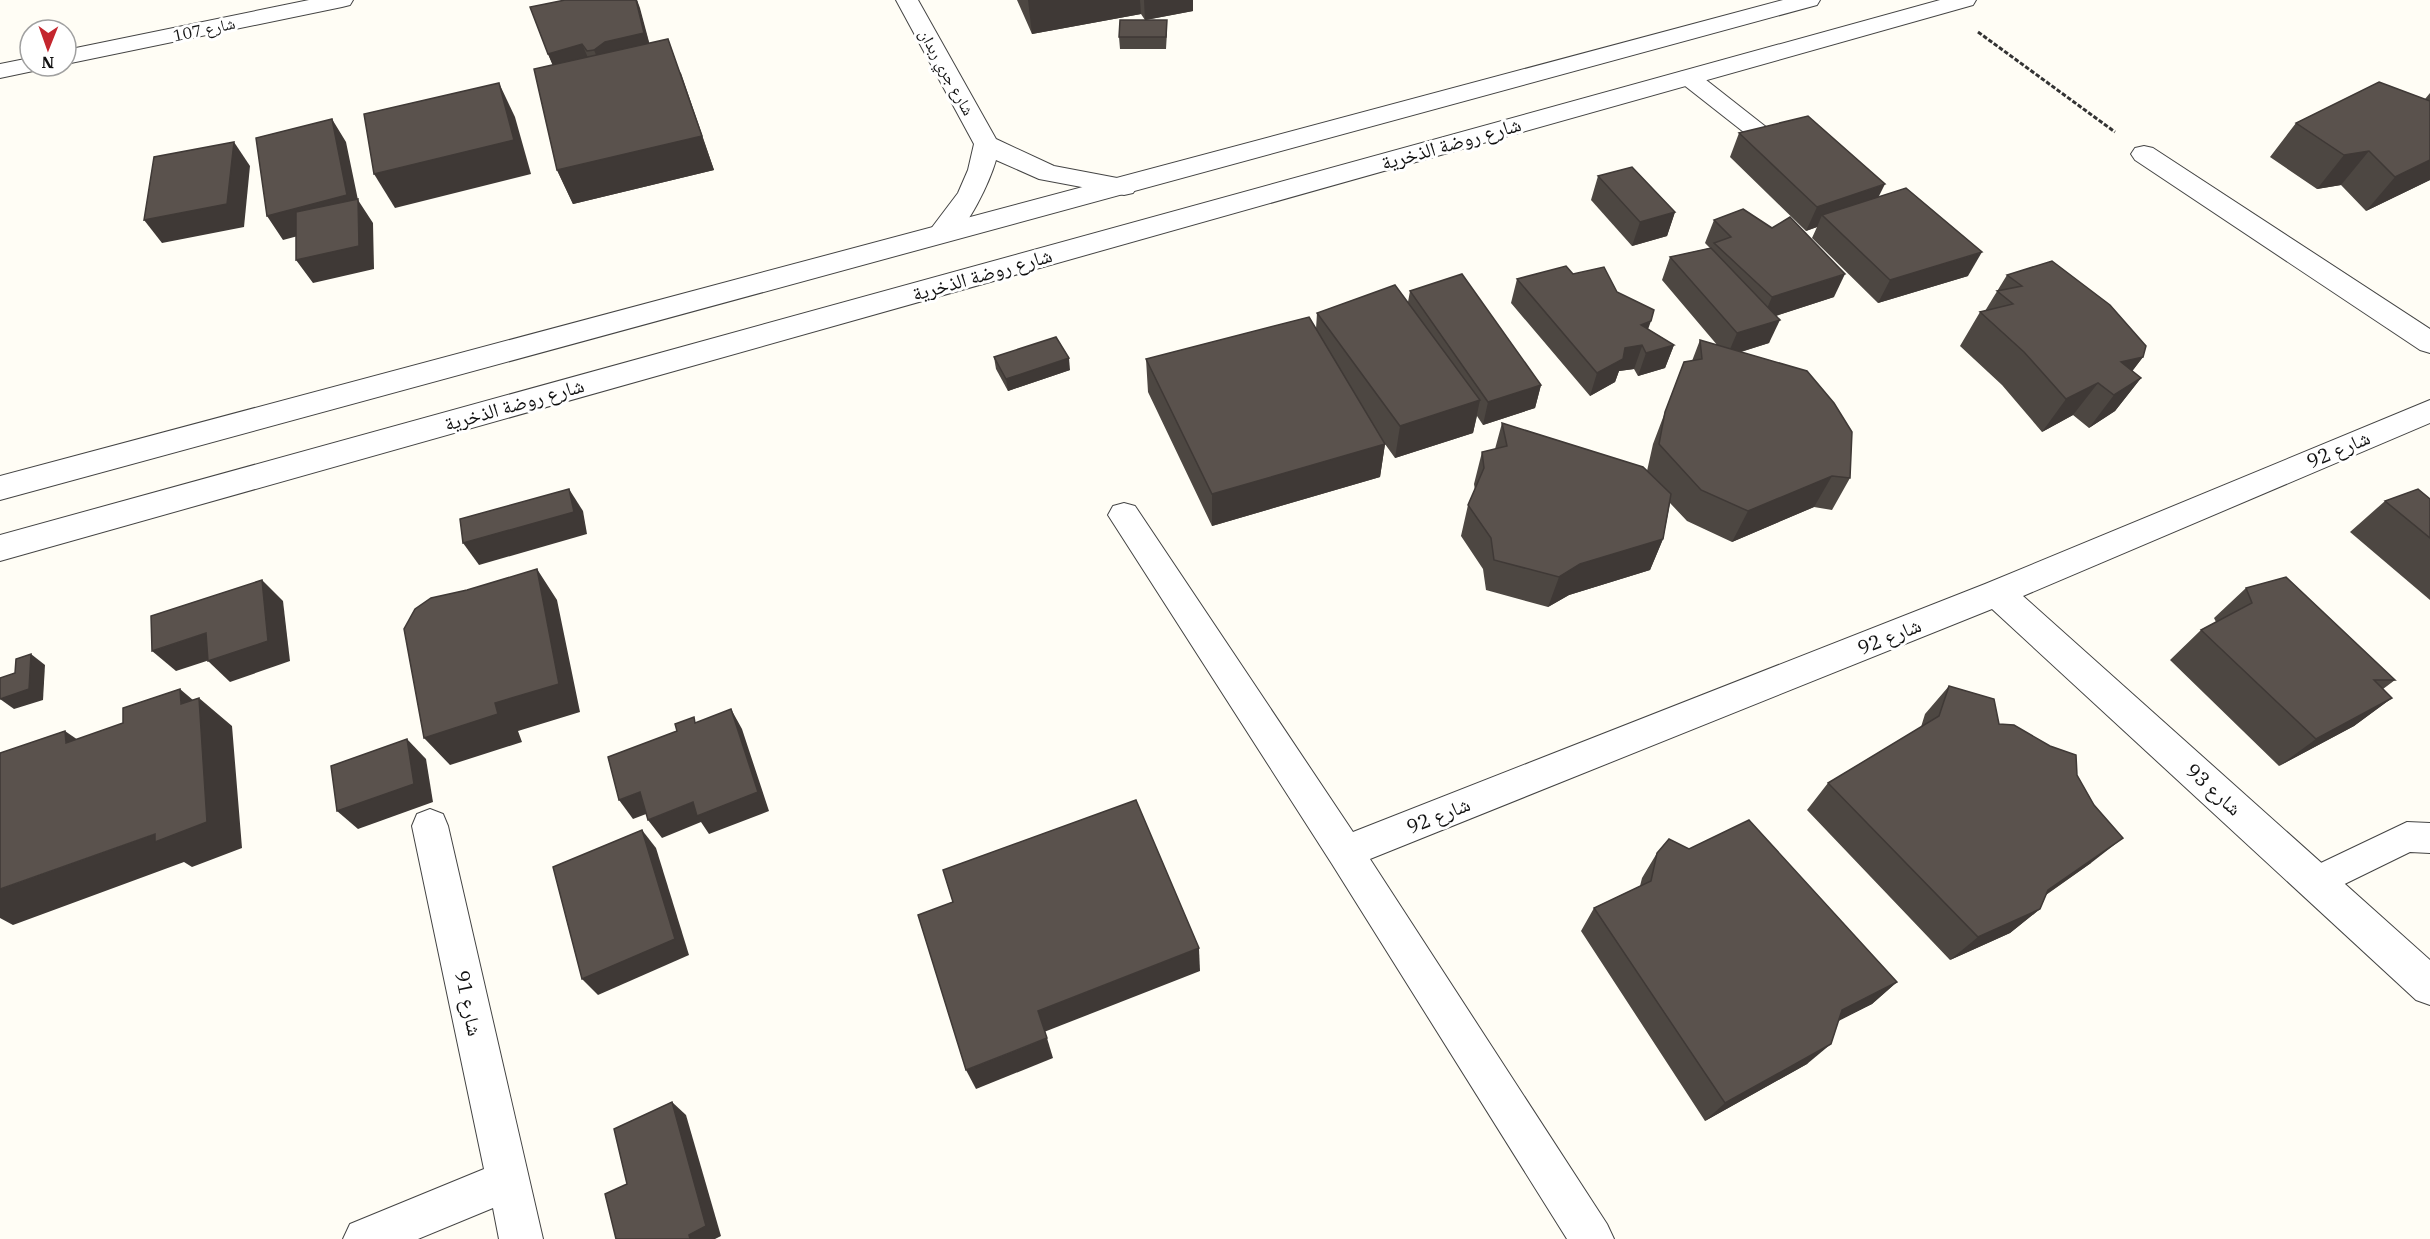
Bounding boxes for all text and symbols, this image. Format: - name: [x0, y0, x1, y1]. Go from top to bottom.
- street label: شارع 107: [171, 13, 237, 46]
- north arrow: [18, 18, 78, 78]
- street label: شارع جري ربدان: [912, 25, 979, 120]
- text: N: [41, 53, 54, 73]
- street label: شارع روضة الذخرية: [1378, 110, 1524, 176]
- street label: شارع روضة الذخرية: [909, 241, 1055, 307]
- street label: شارع روضة الذخرية: [441, 371, 587, 437]
- street label: شارع 92: [2302, 424, 2374, 474]
- street label: شارع 92: [1853, 611, 1925, 661]
- street label: شارع 93: [2180, 757, 2248, 821]
- street label: شارع 92: [1402, 790, 1474, 840]
- street label: شارع 91: [449, 968, 489, 1038]

